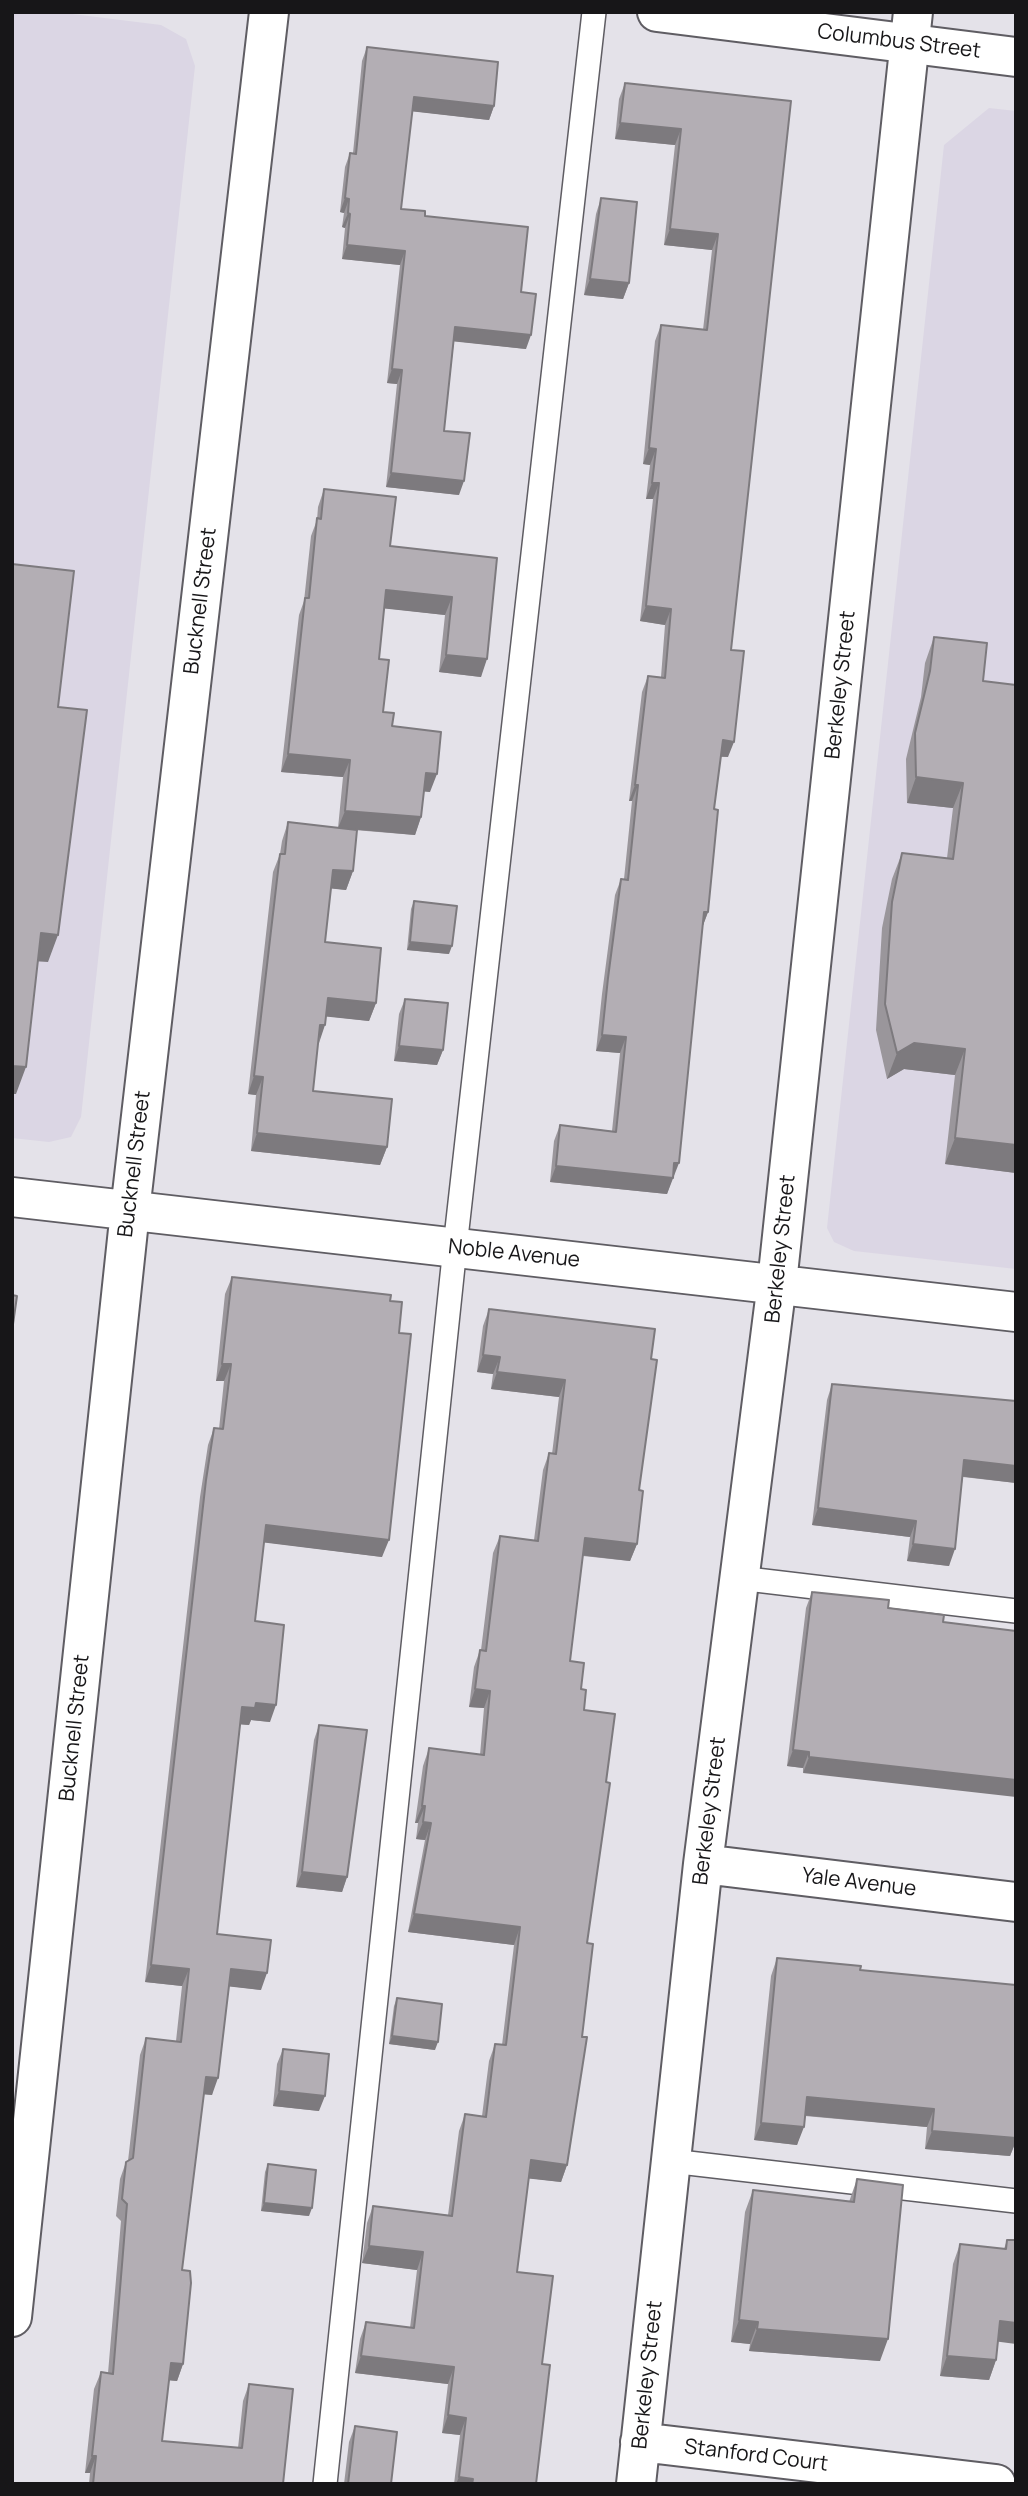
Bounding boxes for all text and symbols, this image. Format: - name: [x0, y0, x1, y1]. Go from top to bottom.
- street label: Columbus Street: [816, 19, 982, 65]
- street label: Bucknell Street: [179, 526, 223, 676]
- street label: Berkeley Street: [821, 610, 861, 760]
- street label: Bucknell Street: [113, 1089, 157, 1239]
- street label: Berkeley Street: [761, 1174, 801, 1324]
- street label: Noble Avenue: [447, 1235, 581, 1273]
- street label: Bucknell Street: [55, 1653, 95, 1803]
- street label: Berkeley Street: [688, 1735, 732, 1887]
- street label: Yale Avenue: [800, 1863, 918, 1903]
- street label: Berkeley Street: [628, 2300, 668, 2450]
- street label: Stanford Court: [683, 2435, 829, 2477]

